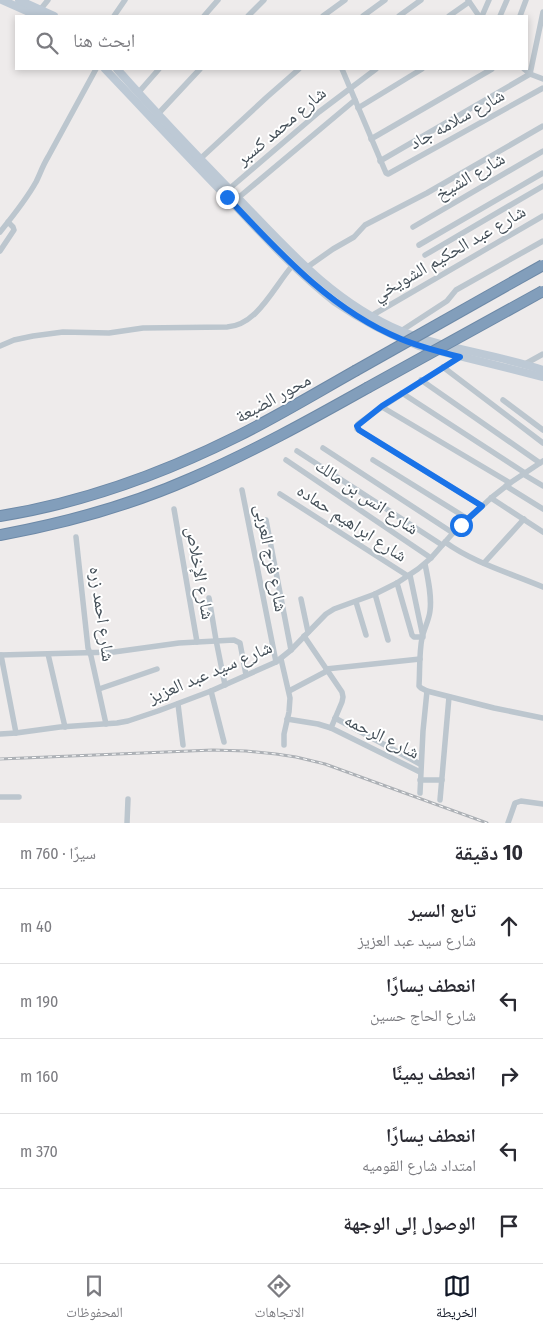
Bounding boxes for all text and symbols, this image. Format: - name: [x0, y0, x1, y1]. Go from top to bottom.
- search box: [15, 15, 528, 70]
- icon: search: [33, 29, 61, 57]
- text: ابحث هنا: [73, 29, 135, 52]
- street label: شارع محمد كسبر: [231, 82, 331, 171]
- street label: شارع سلامه جاد: [406, 84, 508, 154]
- street label: شارع الشيخ: [431, 147, 509, 206]
- route end: [216, 186, 239, 209]
- street label: شارع عبد الحكيم الشويخي: [369, 200, 531, 309]
- street label: محور الضبعة: [231, 368, 315, 428]
- street label: شارع انس بن مالك: [311, 454, 423, 540]
- street label: شارع ابراهيم حماده: [292, 479, 411, 568]
- street label: شارع فرج العربى: [249, 502, 292, 614]
- route start: [450, 514, 473, 537]
- street label: شارع الإخلاص: [181, 525, 219, 621]
- street label: شارع احمد زره: [84, 565, 120, 663]
- street label: شارع سيد عبد العزيز: [144, 636, 275, 708]
- street label: شارع الرحمه: [341, 708, 423, 764]
- text: 10 دقيقة: [454, 840, 523, 866]
- text: سيرًا · 760 m: [20, 844, 96, 863]
- text: تابع السير: [409, 899, 476, 922]
- icon: ahead: [495, 912, 523, 940]
- text: 40 m: [20, 917, 52, 936]
- text: شارع سيد عبد العزيز: [358, 931, 476, 950]
- text: انعطف يسارًا: [386, 974, 476, 997]
- icon: left: [495, 987, 523, 1015]
- text: 190 m: [20, 992, 58, 1011]
- text: شارع الحاج حسين: [370, 1006, 476, 1025]
- text: انعطف يمينًا: [391, 1062, 476, 1085]
- icon: right: [495, 1062, 523, 1090]
- text: 160 m: [20, 1067, 59, 1086]
- text: انعطف يسارًا: [386, 1124, 476, 1147]
- icon: left: [495, 1137, 523, 1165]
- text: 370 m: [20, 1142, 58, 1161]
- text: امتداد شارع القوميه: [362, 1156, 476, 1175]
- text: الوصول إلى الوجهة: [343, 1212, 476, 1235]
- icon: arrive: [495, 1212, 523, 1240]
- tab: المحفوظات: [66, 1272, 123, 1326]
- tab: الاتجاهات: [255, 1272, 304, 1326]
- tab: الخريطة: [436, 1272, 477, 1326]

